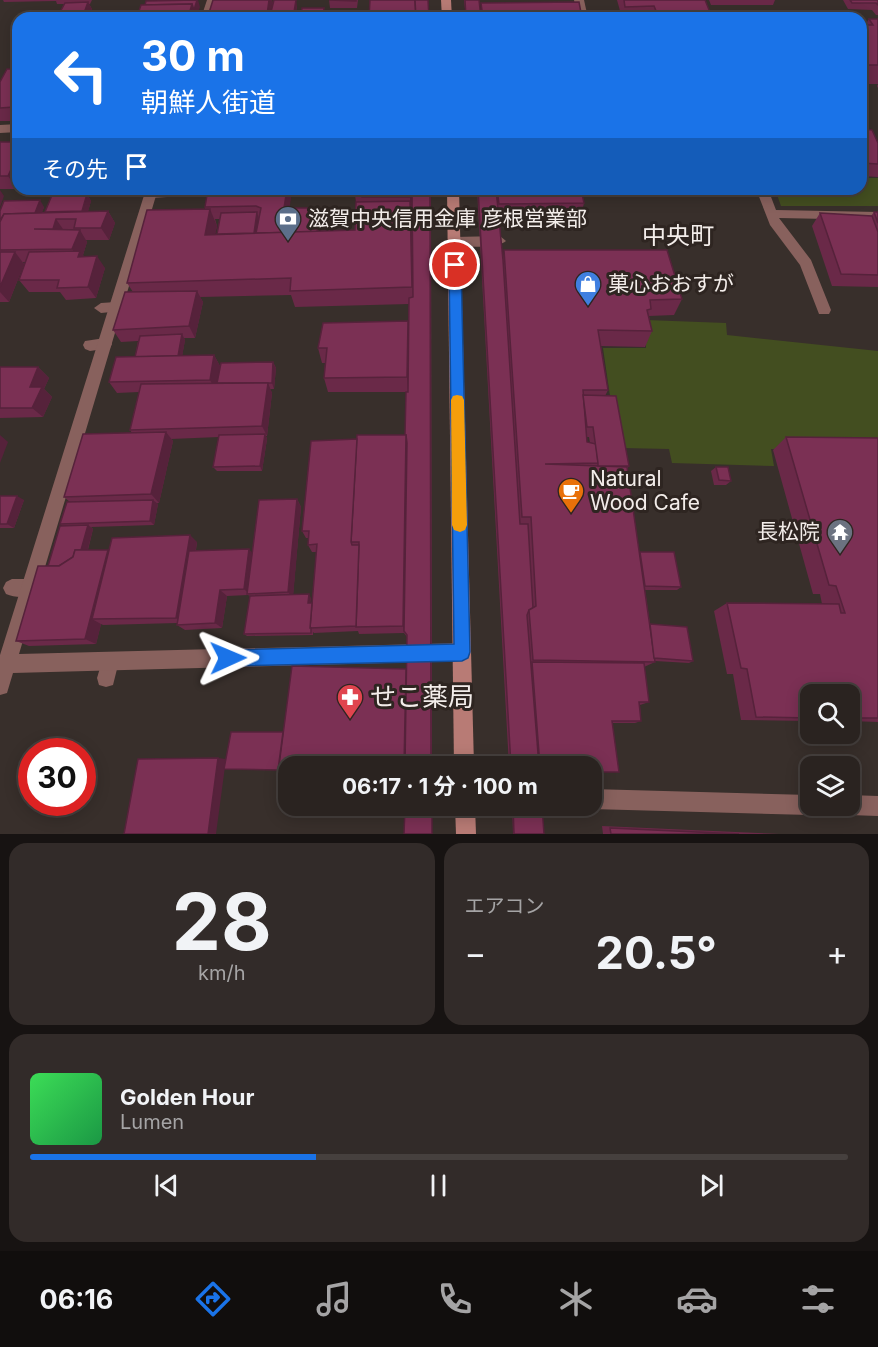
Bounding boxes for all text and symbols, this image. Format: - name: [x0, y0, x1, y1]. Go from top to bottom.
- text: 30 m: [141, 30, 245, 81]
- icon: left: [42, 36, 120, 114]
- text: 朝鮮人街道: [141, 86, 276, 119]
- icon: arrive: [120, 150, 153, 183]
- text: その先: [42, 156, 108, 182]
- bank icon: 滋賀中央信用金庫 彦根営業部: [273, 204, 303, 242]
- place label: 滋賀中央信用金庫 彦根営業部: [308, 206, 587, 231]
- district label: 中央町: [642, 221, 714, 250]
- pin: [429, 239, 480, 290]
- icon: arrive: [438, 248, 471, 281]
- shop icon: 菓心おおすが: [573, 269, 603, 307]
- place label: 菓心おおすが: [608, 271, 734, 296]
- place label: Natural Wood Cafe: [590, 466, 700, 515]
- cafe icon: Natural Wood Cafe: [556, 476, 586, 514]
- temple icon: 長松院: [825, 517, 855, 555]
- place label: 長松院: [757, 519, 820, 544]
- position arrow: [196, 626, 260, 690]
- place label: せこ薬局: [370, 681, 474, 712]
- pharmacy icon: せこ薬局: [335, 682, 365, 720]
- map controls: [800, 684, 860, 816]
- button: search: [800, 684, 860, 744]
- speed limit sign: 30: [18, 738, 96, 816]
- button: layers: [800, 756, 860, 816]
- text: 06:17 · 1 分 · 100 m: [342, 773, 538, 799]
- text: 28: [172, 874, 272, 969]
- text: エアコン: [465, 894, 545, 918]
- text: 20.5°: [596, 925, 717, 980]
- text: −: [465, 933, 486, 973]
- text: +: [826, 933, 848, 973]
- text: km/h: [198, 961, 246, 985]
- text: Golden Hour: [120, 1084, 254, 1110]
- text: Lumen: [120, 1110, 184, 1134]
- icon: previous: [150, 1169, 183, 1202]
- icon: pause: [422, 1169, 455, 1202]
- icon: next: [695, 1169, 728, 1202]
- icon: directions: [192, 1278, 234, 1320]
- icon: music: [313, 1278, 355, 1320]
- icon: phone: [434, 1278, 476, 1320]
- icon: climate: [555, 1278, 597, 1320]
- icon: car: [676, 1278, 718, 1320]
- icon: filters: [797, 1278, 839, 1320]
- text: 06:16: [39, 1283, 113, 1316]

